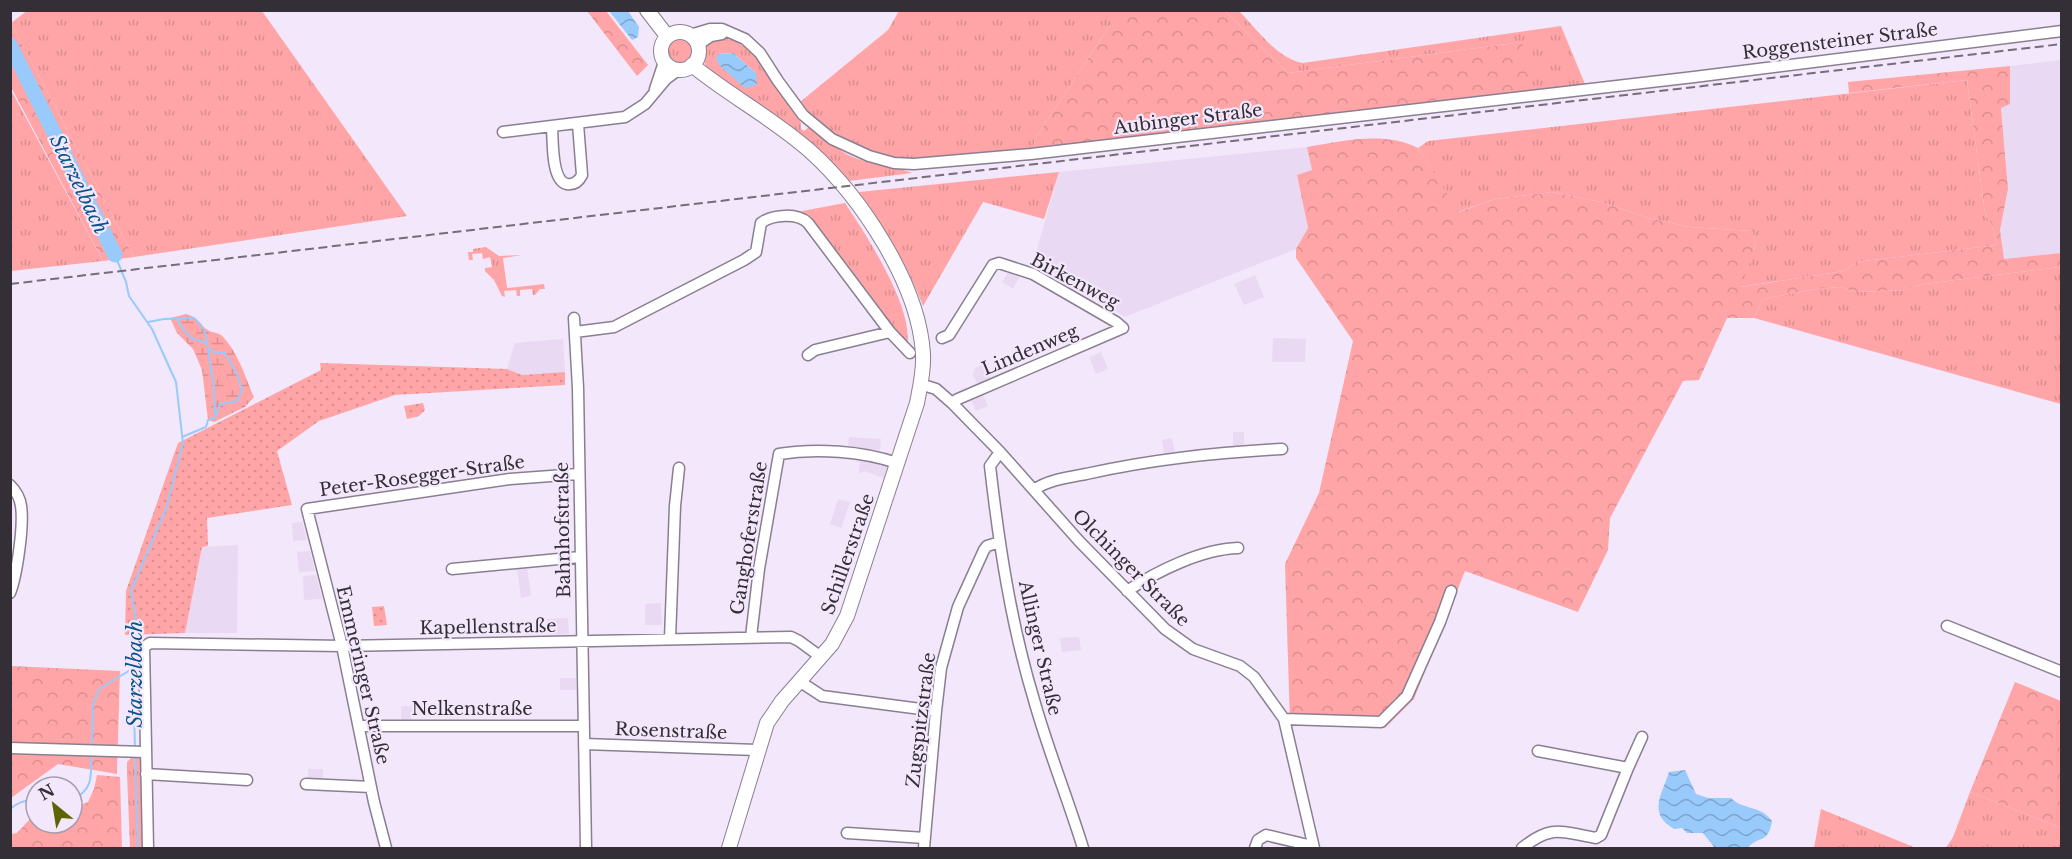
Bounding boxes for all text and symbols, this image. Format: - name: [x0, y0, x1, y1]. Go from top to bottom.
- street label: Roggensteiner Straße: [1741, 18, 1939, 64]
- street label: Aubinger Straße: [1111, 99, 1264, 139]
- water label: Starzelbach: [45, 130, 113, 238]
- street label: Birkenweg: [1027, 248, 1123, 314]
- street label: Lindenweg: [979, 320, 1082, 380]
- street label: Peter-Rosegger-Straße: [318, 451, 526, 501]
- street label: Ganghoferstraße: [726, 460, 772, 616]
- street label: Bahnhofstraße: [551, 462, 575, 598]
- street label: Schillerstraße: [817, 491, 879, 617]
- street label: Olchinger Straße: [1068, 505, 1194, 631]
- street label: Allinger Straße: [1014, 577, 1066, 718]
- street label: Emmeringer Straße: [332, 583, 394, 767]
- street label: Kapellenstraße: [419, 615, 557, 639]
- water label: Starzelbach: [123, 620, 147, 728]
- street label: Zugspitzstraße: [902, 651, 940, 789]
- street label: Nelkenstraße: [411, 698, 533, 720]
- street label: Rosenstraße: [614, 718, 728, 744]
- north arrow: [24, 775, 84, 835]
- text: N: [35, 780, 58, 804]

